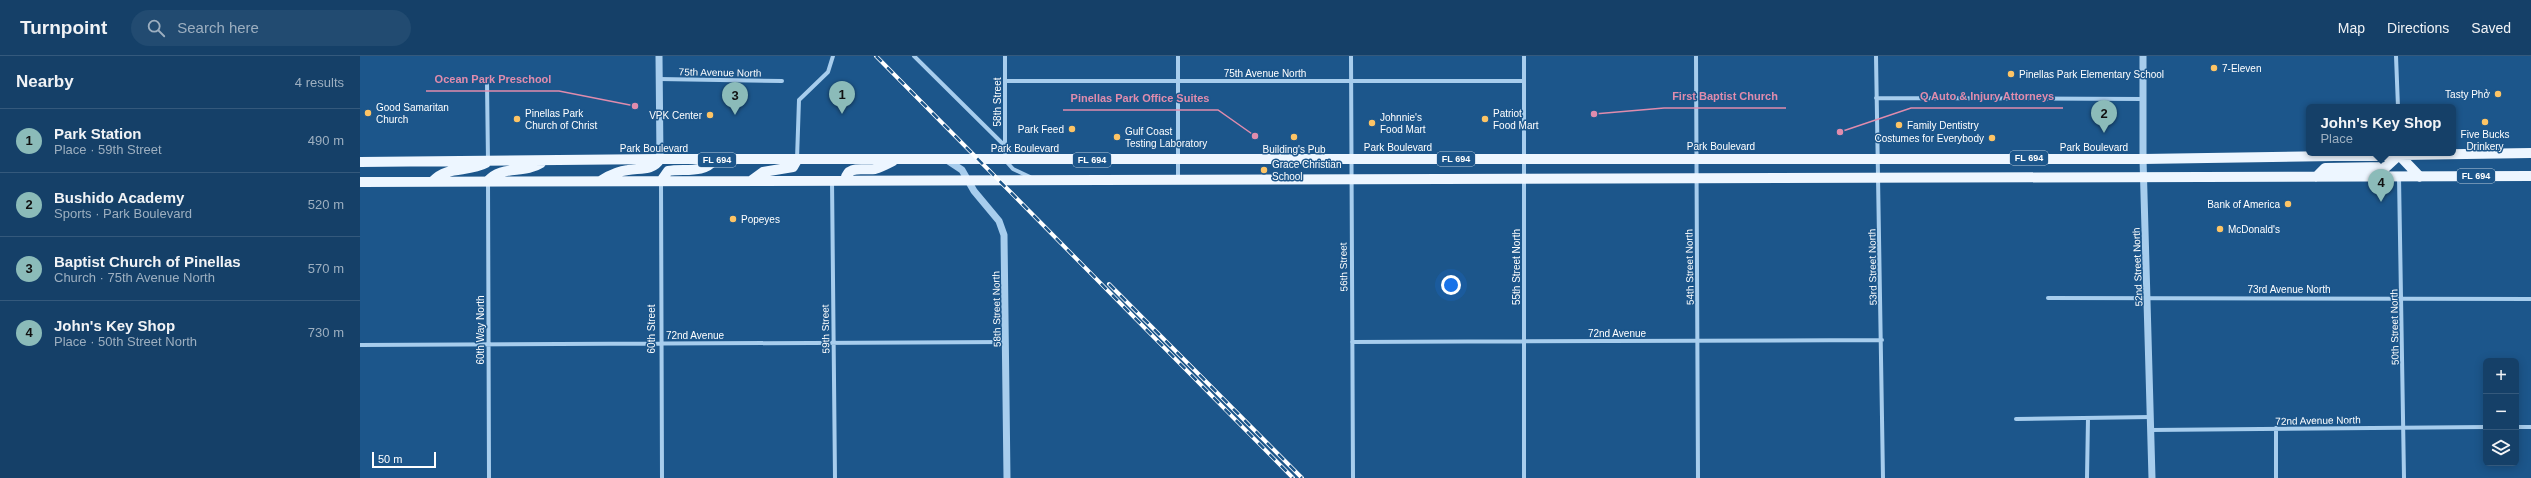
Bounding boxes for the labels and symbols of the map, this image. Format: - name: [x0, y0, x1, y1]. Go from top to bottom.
- marker: 7-Eleven: [2209, 63, 2219, 73]
- place label: 7-Eleven: [2222, 63, 2261, 74]
- street label: 75th Avenue North: [679, 66, 761, 79]
- callout: Ocean Park Preschool: [426, 68, 559, 91]
- street label: 75th Avenue North: [1224, 68, 1306, 79]
- marker: Pinellas Park Elementary School: [2006, 69, 2016, 79]
- place label: Pinellas Park Elementary School: [2019, 69, 2164, 80]
- text: Ocean Park Preschool: [435, 73, 551, 85]
- street label: 58th Street: [992, 77, 1003, 126]
- pin: 1: [829, 81, 855, 114]
- pin: 3: [722, 82, 748, 115]
- callout: First Baptist Church: [1664, 85, 1786, 108]
- callout: Q Auto & Injury Attorneys: [1911, 85, 2063, 108]
- callout: Pinellas Park Office Suites: [1063, 87, 1218, 110]
- place label: Tasty Phở: [2445, 89, 2490, 100]
- marker: Tasty Phở: [2493, 89, 2503, 99]
- text: First Baptist Church: [1672, 90, 1778, 102]
- text: Q Auto & Injury Attorneys: [1920, 90, 2054, 102]
- text: Pinellas Park Office Suites: [1071, 92, 1209, 104]
- pin: 2: [2091, 100, 2117, 133]
- place label: Good Samaritan Church: [376, 102, 449, 125]
- marker: Good Samaritan Church: [363, 108, 373, 118]
- place label: Pinellas Park Church of Christ: [525, 108, 597, 131]
- place label: Patriot Food Mart: [1493, 108, 1539, 131]
- place label: VPK Center: [649, 110, 703, 121]
- marker: VPK Center: [705, 110, 715, 120]
- place label: Johnnie's Food Mart: [1380, 112, 1426, 135]
- marker: Pinellas Park Church of Christ: [512, 114, 522, 124]
- marker: Patriot Food Mart: [1480, 114, 1490, 124]
- marker: Five Bucks Drinkery: [2480, 117, 2490, 127]
- marker: Johnnie's Food Mart: [1367, 118, 1377, 128]
- marker: Family Dentistry: [1894, 120, 1904, 130]
- place label: Family Dentistry: [1907, 120, 1979, 131]
- place label: Park Feed: [1018, 124, 1064, 135]
- marker: Park Feed: [1067, 124, 1077, 134]
- place label: Gulf Coast Testing Laboratory: [1125, 126, 1207, 149]
- place label: Five Bucks Drinkery: [2461, 129, 2509, 152]
- marker: Gulf Coast Testing Laboratory: [1112, 132, 1122, 142]
- marker: Building's Pub: [1289, 132, 1299, 142]
- place label: Costumes for Everybody: [1875, 133, 1984, 144]
- marker: Costumes for Everybody: [1987, 133, 1997, 143]
- street label: Park Boulevard: [1687, 141, 1755, 152]
- street label: Park Boulevard: [1364, 142, 1432, 153]
- street label: Park Boulevard: [2060, 142, 2128, 153]
- street label: Park Boulevard: [620, 143, 688, 154]
- street label: Park Boulevard: [991, 143, 1059, 154]
- place label: Building's Pub: [1262, 144, 1326, 155]
- road number: FL 694: [2010, 151, 2048, 165]
- road number: FL 694: [1437, 152, 1475, 166]
- road number: FL 694: [698, 153, 736, 167]
- road number: FL 694: [1073, 153, 1111, 167]
- place label: Grace Christian School: [1272, 159, 1341, 182]
- marker: Grace Christian School: [1259, 165, 1269, 175]
- pin: 4: [2368, 169, 2394, 202]
- road number: FL 694: [2457, 169, 2495, 183]
- place label: Bank of America: [2207, 199, 2280, 210]
- marker: Bank of America: [2283, 199, 2293, 209]
- marker: Popeyes: [728, 214, 738, 224]
- place label: Popeyes: [741, 214, 780, 225]
- marker: McDonald's: [2215, 224, 2225, 234]
- place label: McDonald's: [2228, 224, 2280, 235]
- street label: 52nd Street North: [2131, 227, 2144, 307]
- street label: 55th Street North: [1511, 229, 1522, 305]
- street label: 54th Street North: [1683, 229, 1696, 305]
- street label: 53rd Street North: [1866, 229, 1879, 305]
- street label: 56th Street: [1338, 242, 1349, 292]
- street label: 58th Street North: [990, 271, 1003, 347]
- your location: [1441, 275, 1461, 295]
- street label: 73rd Avenue North: [2247, 284, 2331, 295]
- street label: 50th Street North: [2388, 289, 2401, 365]
- street label: 60th Way North: [475, 295, 486, 365]
- street label: 60th Street: [646, 304, 657, 353]
- street label: 59th Street: [820, 304, 831, 354]
- street label: 72nd Avenue: [1588, 328, 1647, 339]
- street label: 72nd Avenue: [666, 330, 725, 341]
- street label: 72nd Avenue North: [2275, 414, 2361, 427]
- scale bar: [372, 450, 436, 469]

